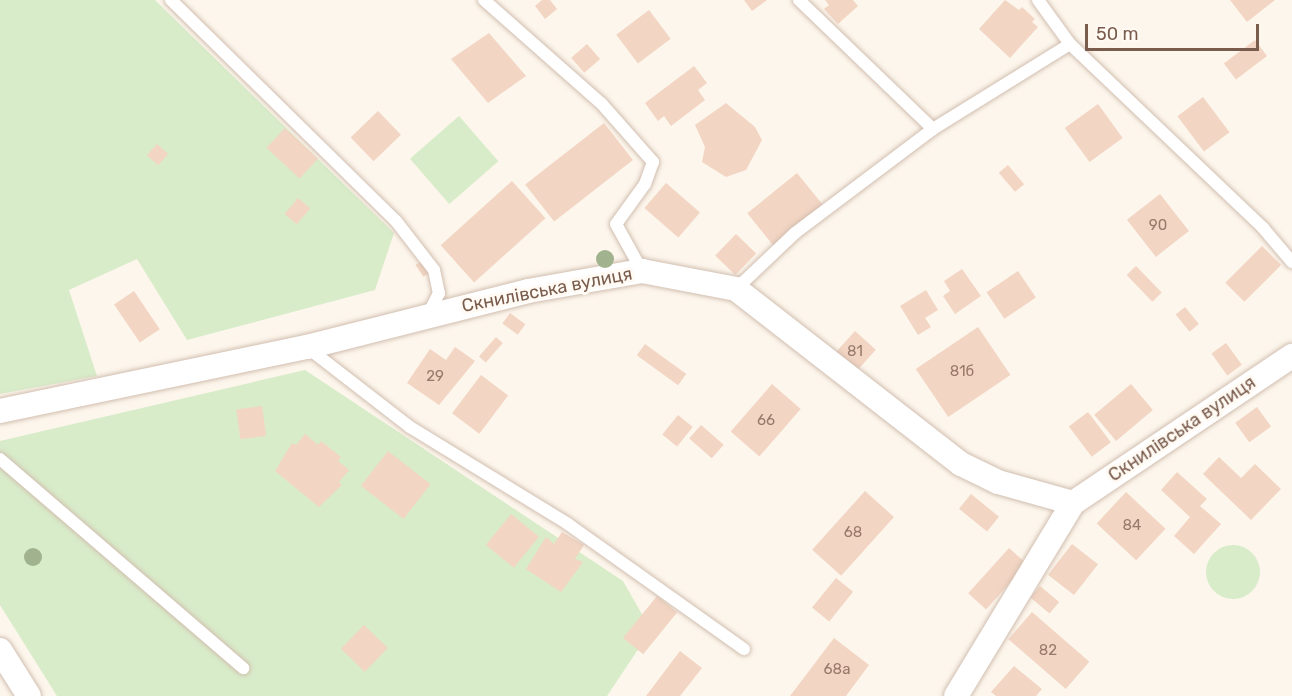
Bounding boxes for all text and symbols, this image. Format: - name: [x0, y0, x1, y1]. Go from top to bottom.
- scale bar: [1088, 12, 1262, 50]
- text: 50 m: [1096, 23, 1139, 45]
- house number: 90: [1149, 217, 1167, 235]
- street label: Скнилівська вулиця: [460, 263, 634, 317]
- house number: 81: [847, 343, 863, 361]
- house number: 81б: [950, 363, 974, 381]
- house number: 29: [426, 368, 444, 386]
- street label: Скнилівська вулиця: [1104, 372, 1260, 486]
- house number: 66: [757, 412, 775, 430]
- house number: 84: [1123, 517, 1141, 535]
- house number: 68: [844, 524, 862, 542]
- house number: 82: [1039, 642, 1057, 660]
- house number: 68а: [824, 661, 850, 679]

